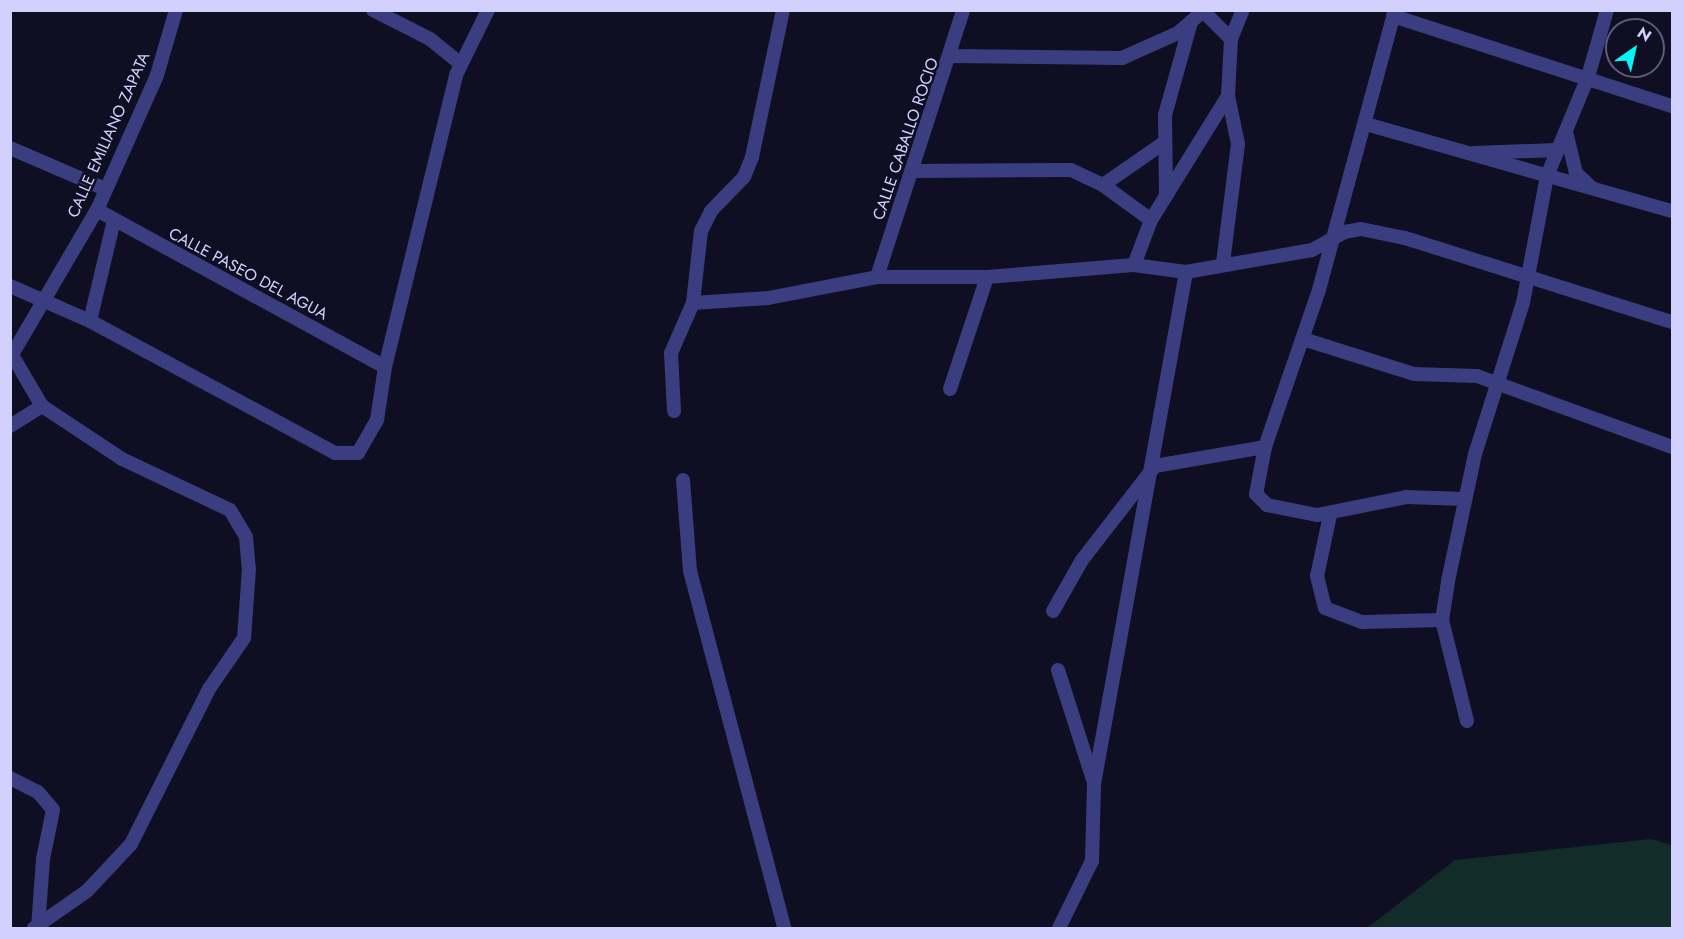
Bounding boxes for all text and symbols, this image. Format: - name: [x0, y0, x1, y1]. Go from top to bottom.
- north arrow: [1605, 18, 1665, 78]
- text: N: [1633, 21, 1656, 47]
- street label: CALLE EMILIANO ZAPATA: [64, 49, 154, 221]
- street label: CALLE CABALLO ROCIO: [869, 55, 943, 223]
- street label: CALLE PASEO DEL AGUA: [165, 224, 331, 324]

